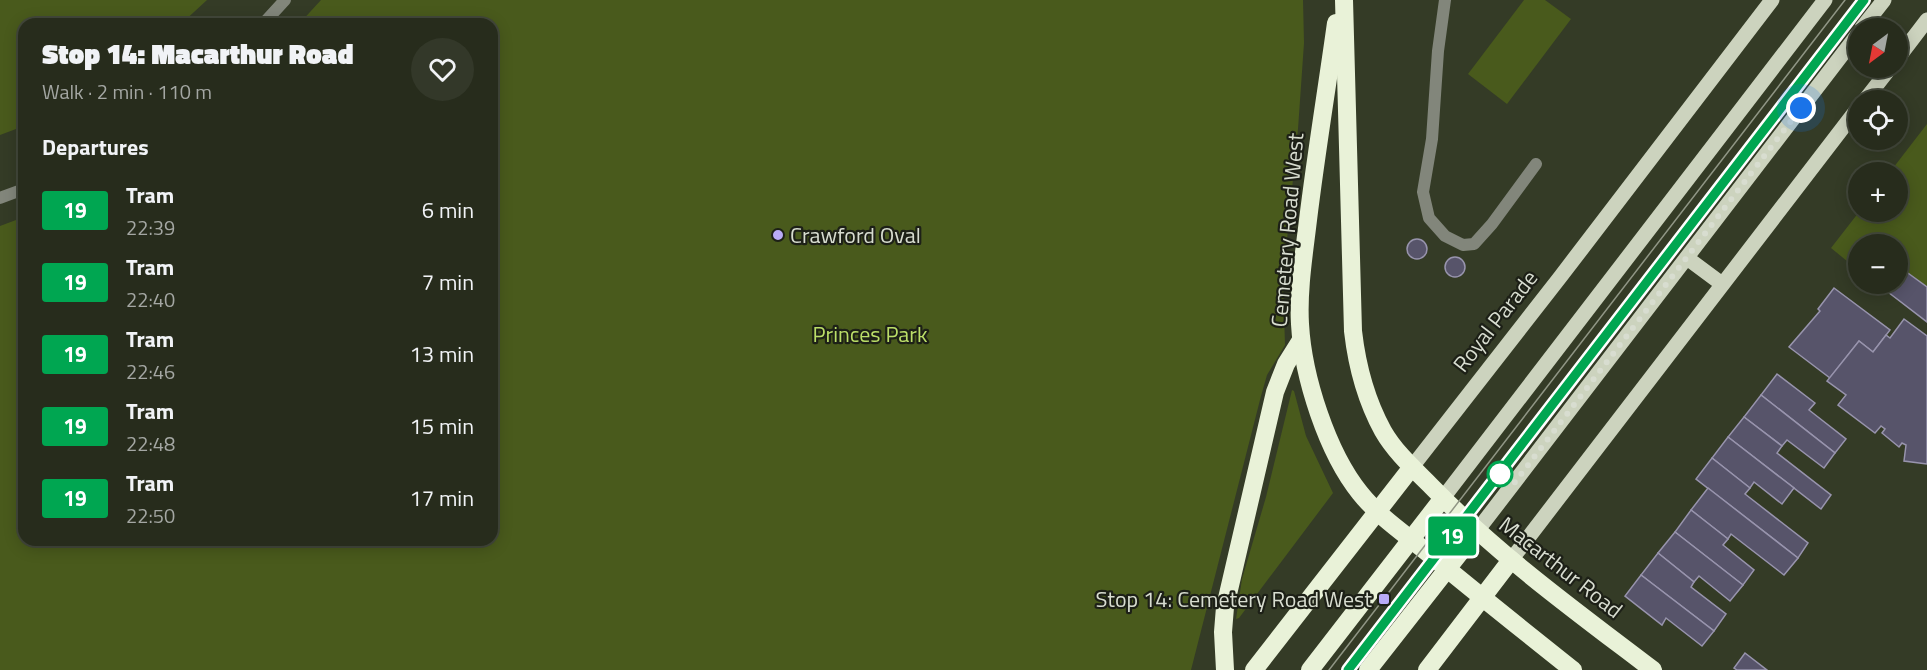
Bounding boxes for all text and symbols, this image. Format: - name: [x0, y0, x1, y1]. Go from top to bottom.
- north arrow: [1848, 18, 1908, 78]
- map controls: [1848, 18, 1908, 294]
- text: Stop 14: Macarthur Road: [42, 32, 353, 75]
- button: heart: [411, 38, 474, 101]
- text: Walk · 2 min · 110 m: [42, 76, 212, 107]
- button: locate: [1848, 90, 1908, 150]
- your location: [1786, 93, 1816, 123]
- text: Departures: [42, 130, 149, 164]
- street label: Cemetery Road West: [1262, 131, 1312, 329]
- button: +: [1848, 162, 1908, 222]
- text: Tram: [126, 178, 174, 212]
- text: 6 min: [422, 193, 474, 227]
- text: 19: [63, 194, 87, 226]
- text: 22:39: [126, 212, 175, 243]
- place label: Crawford Oval: [790, 218, 921, 252]
- marker: Crawford Oval: [771, 228, 785, 242]
- button: −: [1848, 234, 1908, 294]
- text: Tram: [126, 250, 174, 284]
- street label: Royal Parade: [1444, 263, 1546, 379]
- text: 7 min: [422, 265, 474, 299]
- text: 19: [63, 266, 87, 298]
- text: 22:40: [126, 284, 175, 315]
- park label: Princes Park: [812, 317, 928, 351]
- text: Tram: [126, 322, 174, 356]
- text: 13 min: [409, 337, 474, 371]
- text: 19: [63, 338, 87, 370]
- text: 22:46: [126, 356, 175, 387]
- text: Tram: [126, 394, 174, 428]
- text: 15 min: [409, 409, 474, 443]
- text: 19: [63, 410, 87, 442]
- text: 22:48: [126, 428, 175, 459]
- unlabelled marker: [1487, 461, 1513, 487]
- text: Tram: [126, 466, 174, 500]
- text: 17 min: [409, 481, 474, 515]
- text: 19: [63, 482, 87, 514]
- text: 22:50: [126, 500, 175, 531]
- street label: Macarthur Road: [1492, 508, 1630, 626]
- line badge: 19: [1425, 516, 1479, 556]
- text: 19: [1440, 520, 1464, 552]
- place label: Stop 14: Cemetery Road West: [1095, 582, 1372, 616]
- marker: Stop 14: Cemetery Road West: [1377, 592, 1391, 606]

